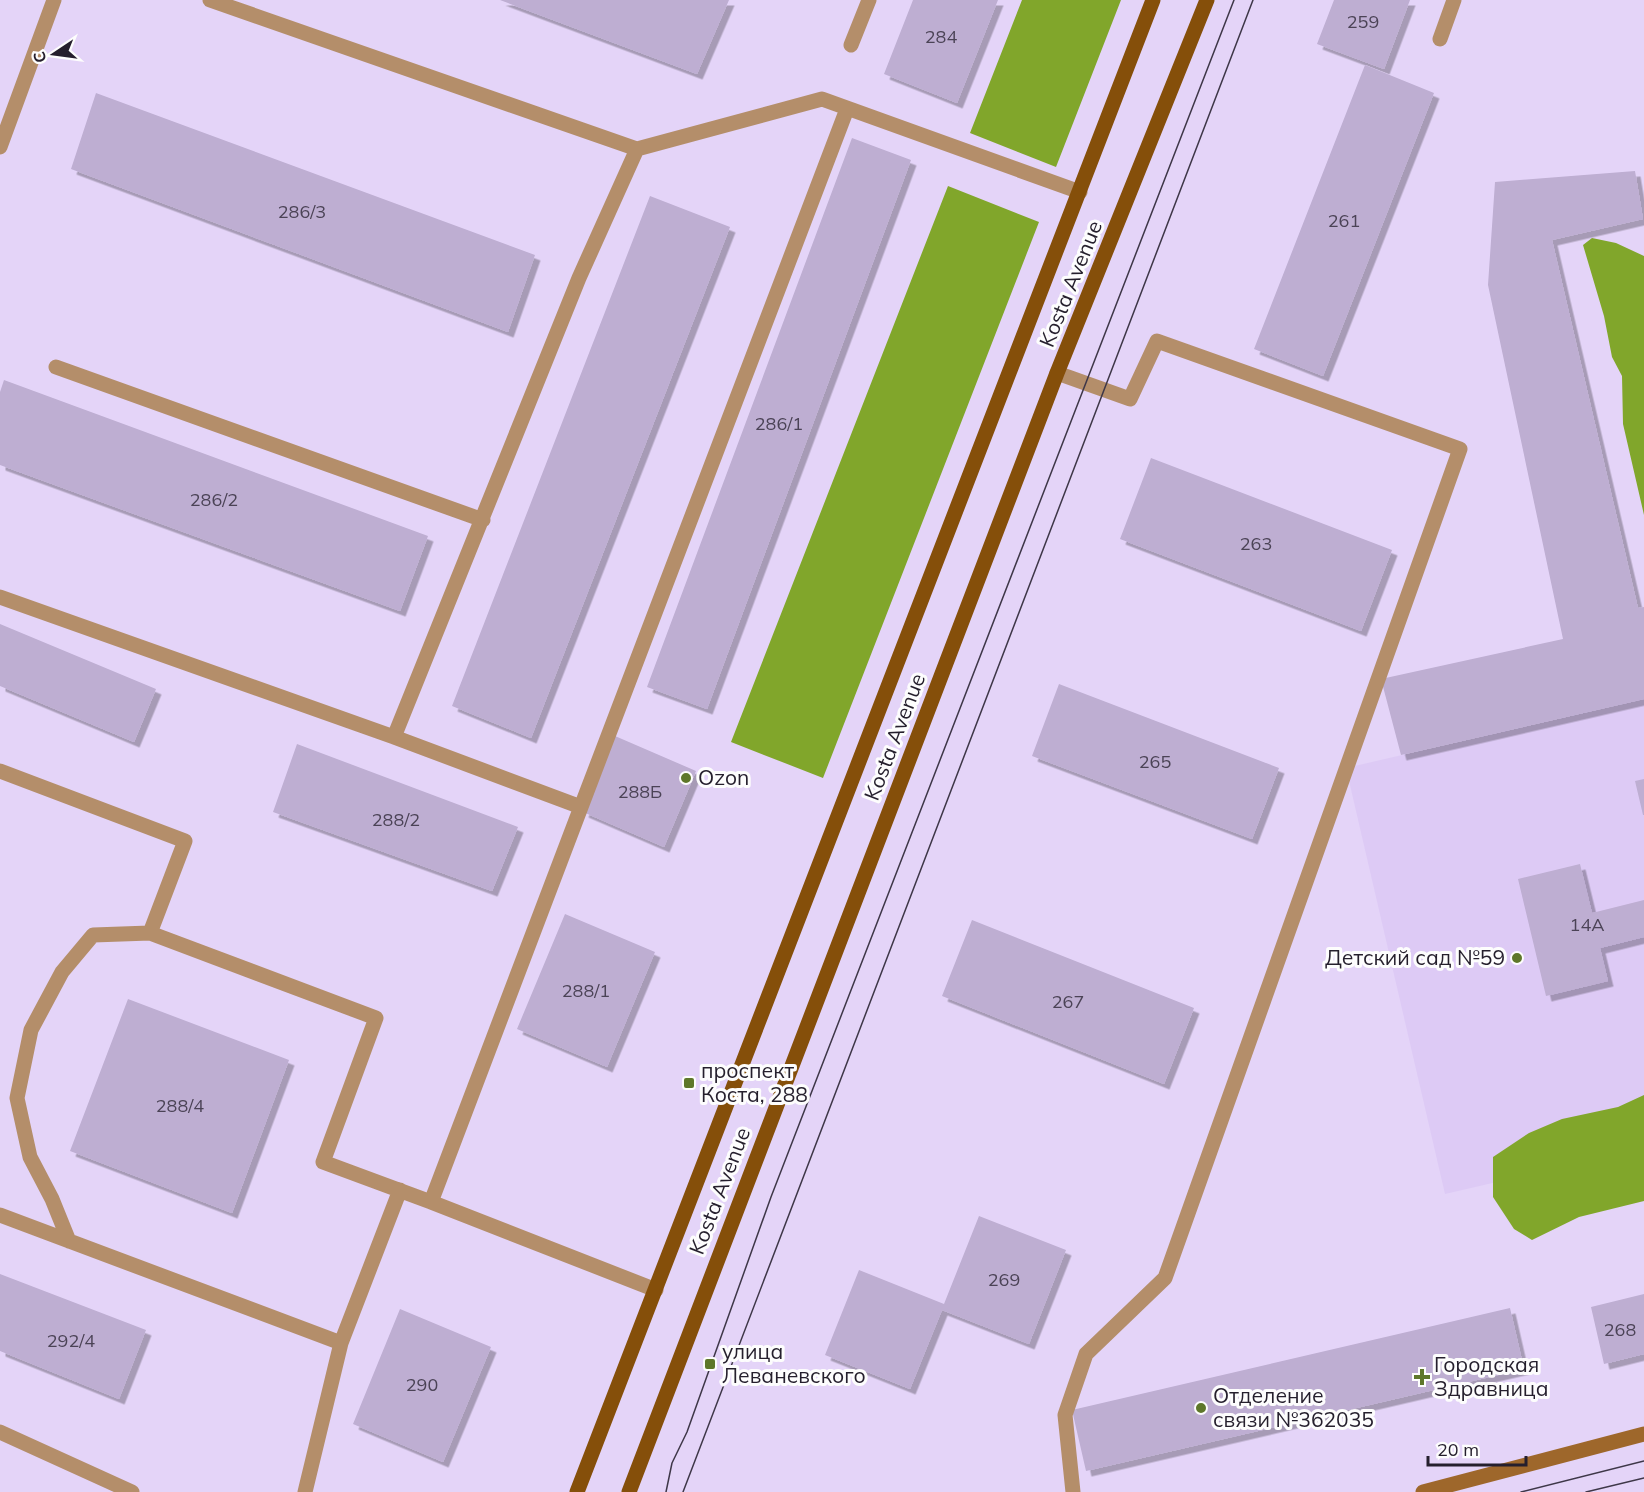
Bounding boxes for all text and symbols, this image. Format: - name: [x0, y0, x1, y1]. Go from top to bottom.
- house number: 259: [1347, 10, 1379, 33]
- north arrow: [24, 24, 84, 84]
- house number: 284: [925, 25, 957, 48]
- text: С: [28, 50, 50, 65]
- house number: 286/3: [278, 200, 326, 223]
- house number: 261: [1328, 209, 1360, 232]
- street label: Kosta Avenue: [1033, 217, 1107, 351]
- house number: 286/1: [755, 412, 803, 435]
- house number: 286/2: [190, 488, 238, 511]
- house number: 263: [1240, 532, 1272, 555]
- street label: Kosta Avenue: [858, 669, 930, 804]
- house number: 265: [1139, 750, 1171, 773]
- place label: Ozon: [698, 764, 749, 790]
- marker: Ozon: [679, 771, 693, 785]
- house number: 288Б: [618, 780, 662, 803]
- house number: 288/2: [372, 808, 420, 831]
- house number: 14А: [1570, 913, 1604, 936]
- place label: Детский сад №59: [1325, 944, 1505, 970]
- marker: Детский сад №59: [1510, 951, 1524, 965]
- house number: 288/1: [562, 979, 610, 1002]
- house number: 267: [1052, 990, 1084, 1013]
- place label: проспект Коста, 288: [701, 1057, 808, 1107]
- marker: проспект Коста, 288: [682, 1076, 696, 1090]
- house number: 288/4: [156, 1094, 204, 1117]
- street label: Kosta Avenue: [683, 1123, 755, 1258]
- house number: 269: [988, 1268, 1020, 1291]
- house number: 268: [1604, 1318, 1636, 1341]
- house number: 292/4: [47, 1329, 95, 1352]
- place label: улица Леваневского: [722, 1338, 866, 1388]
- place label: Городская Здравница: [1434, 1351, 1549, 1401]
- marker: улица Леваневского: [703, 1357, 717, 1371]
- marker: Городская Здравница: [1415, 1370, 1429, 1384]
- house number: 290: [406, 1373, 438, 1396]
- place label: Отделение связи №362035: [1213, 1382, 1374, 1432]
- marker: Отделение связи №362035: [1194, 1401, 1208, 1415]
- scale bar: [1428, 1429, 1526, 1467]
- text: 20 m: [1437, 1438, 1479, 1461]

